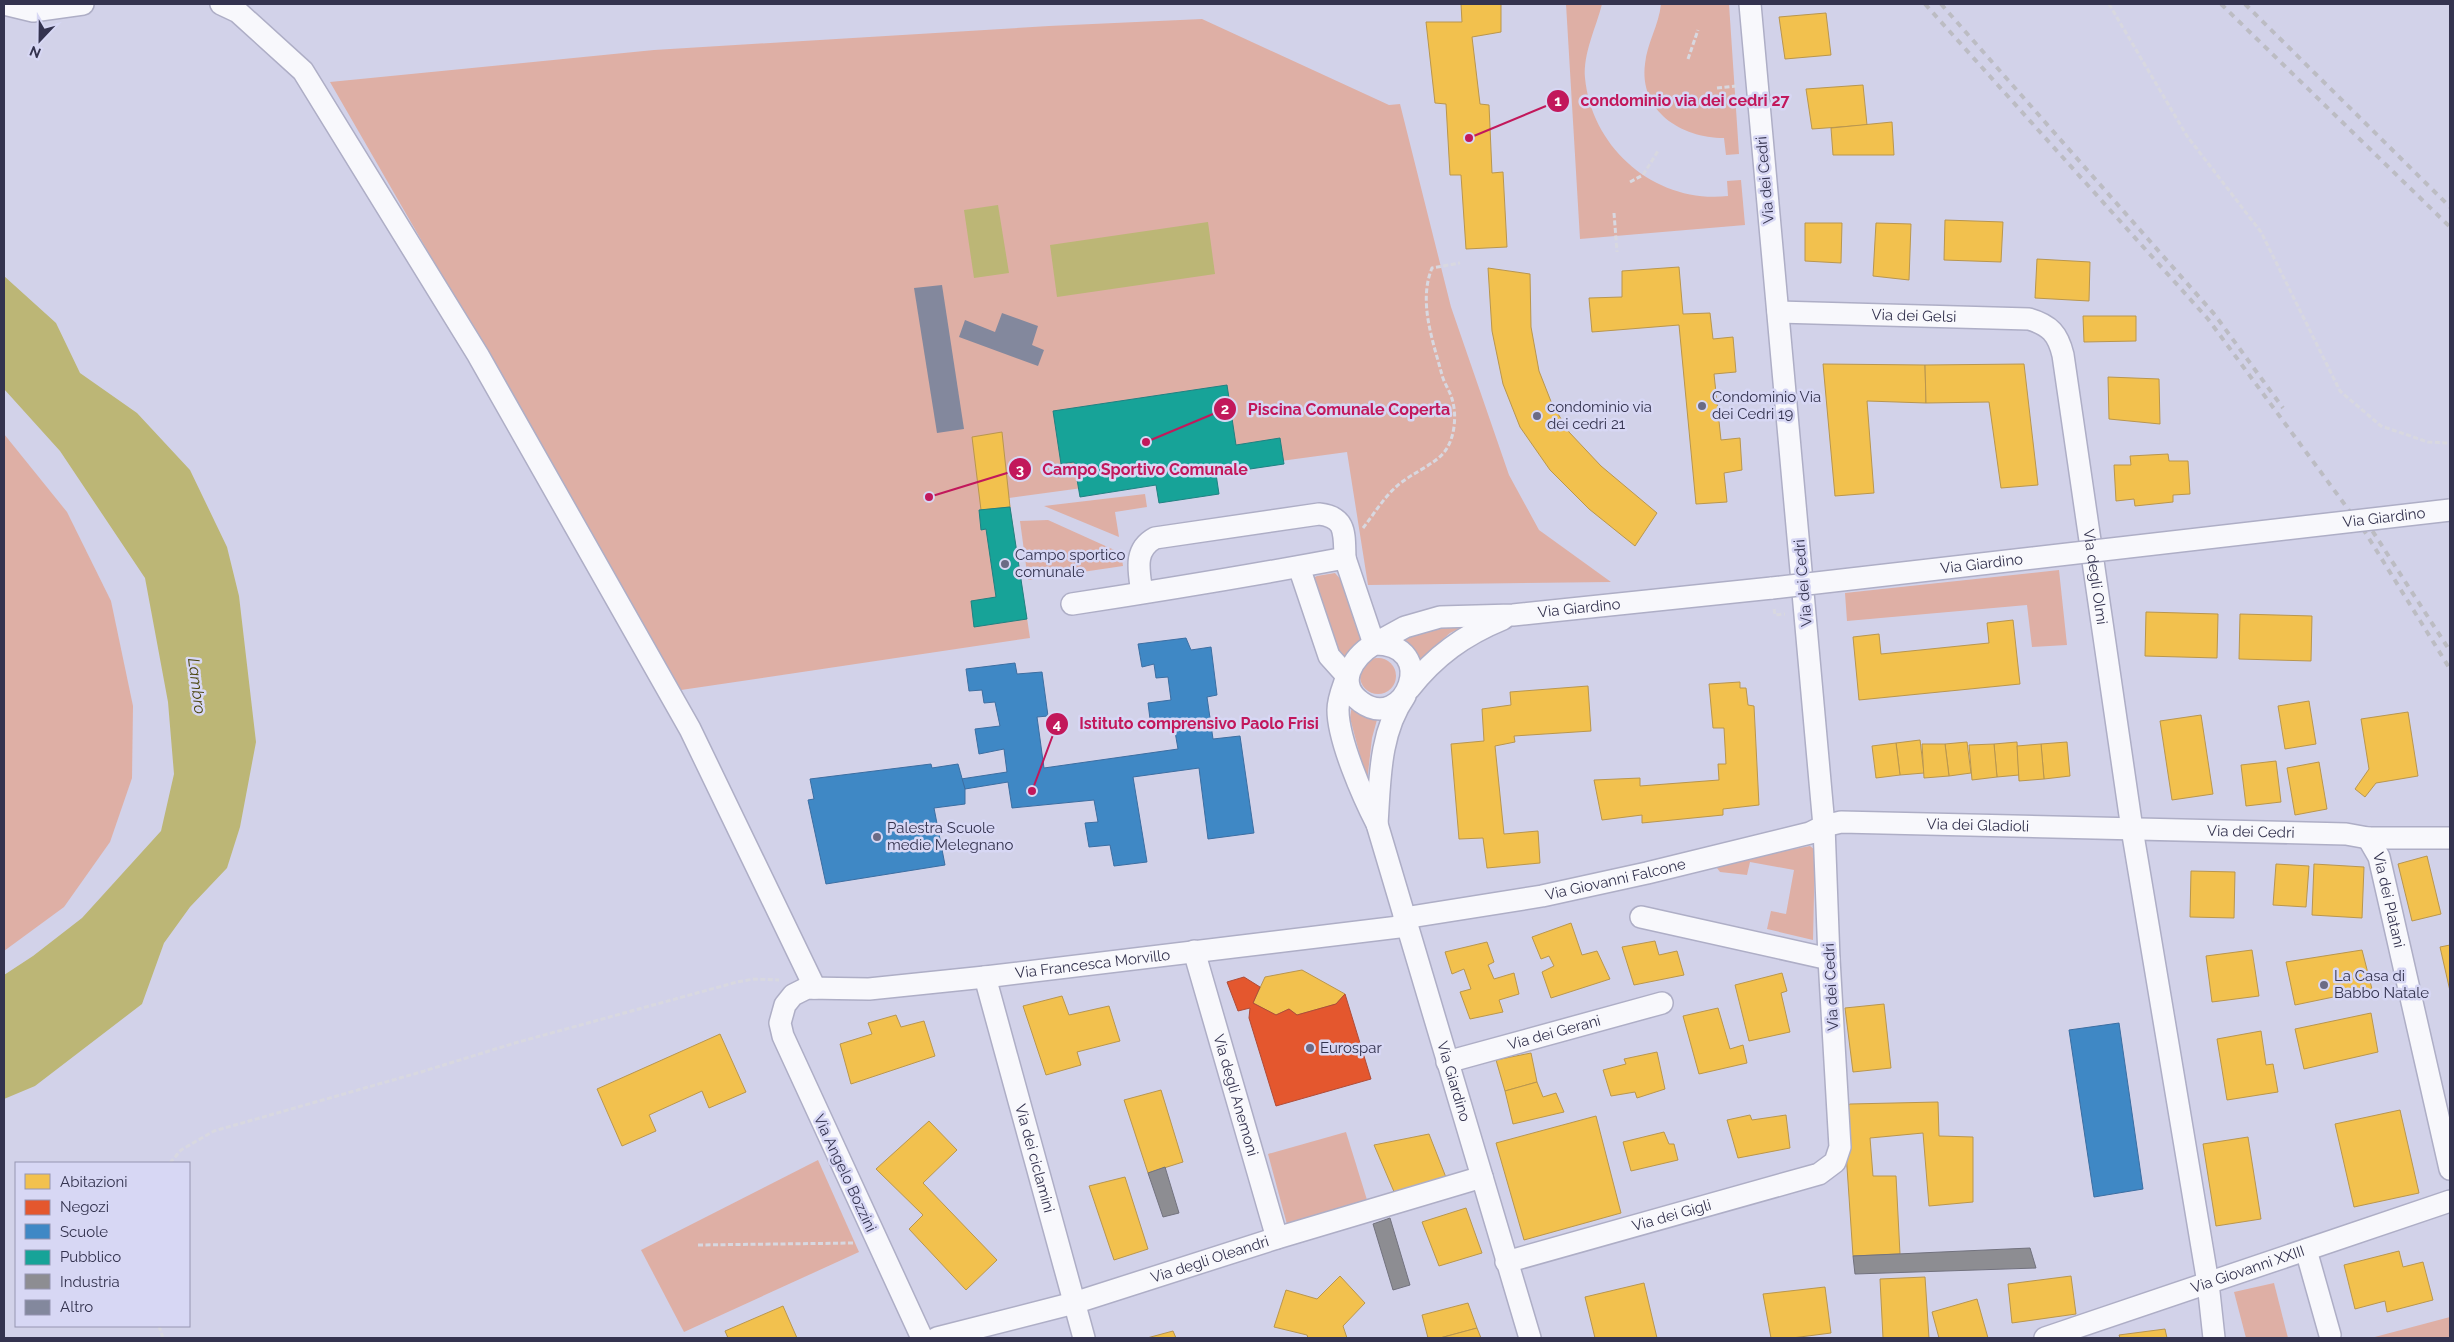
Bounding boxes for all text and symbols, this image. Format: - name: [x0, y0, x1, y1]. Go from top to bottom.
- north arrow: [15, 15, 65, 65]
- text: N: [27, 43, 43, 61]
- callout: condominio via dei cedri 27: [1545, 85, 1800, 116]
- text: condominio via dei cedri 27: [1581, 91, 1789, 110]
- text: 1: [1554, 92, 1562, 110]
- street label: Via dei Cedri: [1752, 136, 1778, 224]
- street label: Via dei Gelsi: [1871, 306, 1957, 326]
- place label: Condominio Via dei Cedri 19: [1712, 388, 1821, 423]
- callout: Piscina Comunale Coperta: [1213, 394, 1460, 425]
- place label: condominio via dei cedri 21: [1547, 398, 1652, 433]
- text: 2: [1221, 400, 1229, 418]
- text: Piscina Comunale Coperta: [1248, 400, 1450, 419]
- marker: Condominio Via dei Cedri 19: [1696, 400, 1708, 412]
- marker: condominio via dei cedri 21: [1531, 410, 1543, 422]
- callout: Campo Sportivo Comunale: [1007, 454, 1258, 485]
- text: Campo Sportivo Comunale: [1042, 460, 1248, 479]
- text: 3: [1016, 461, 1024, 479]
- street label: Via Giardino: [2342, 504, 2426, 531]
- street label: Via degli Olmi: [2079, 528, 2111, 626]
- street label: Via dei Cedri: [1790, 539, 1816, 627]
- place label: Campo sportico comunale: [1015, 546, 1125, 581]
- street label: Via Giardino: [1939, 550, 2024, 578]
- marker: Campo sportico comunale: [999, 558, 1011, 570]
- street label: Via Giardino: [1537, 595, 1621, 621]
- water label: Lambro: [184, 657, 210, 715]
- callout: Istituto comprensivo Paolo Frisi: [1044, 708, 1329, 739]
- text: Istituto comprensivo Paolo Frisi: [1079, 714, 1319, 733]
- text: 4: [1053, 715, 1062, 733]
- street label: Via dei Gladioli: [1926, 815, 2029, 835]
- place label: Palestra Scuole medie Melegnano: [887, 819, 1013, 854]
- street label: Via dei Cedri: [2207, 822, 2295, 842]
- marker: Palestra Scuole medie Melegnano: [871, 831, 883, 843]
- street label: Via dei Platani: [2369, 850, 2408, 950]
- street label: Via Giovanni Falcone: [1543, 855, 1688, 904]
- street label: Via dei Cedri: [1820, 943, 1842, 1031]
- street label: Via Francesca Morvillo: [1014, 946, 1171, 982]
- place label: La Casa di Babbo Natale: [2334, 967, 2429, 1002]
- marker: La Casa di Babbo Natale: [2318, 979, 2330, 991]
- street label: Via dei Gerani: [1505, 1011, 1603, 1054]
- street label: Via degli Anemoni: [1210, 1032, 1262, 1158]
- place label: Eurospar: [1320, 1039, 1382, 1057]
- street label: Via Giardino: [1433, 1039, 1474, 1124]
- marker: Eurospar: [1304, 1042, 1316, 1054]
- street label: Via dei ciclamini: [1011, 1102, 1058, 1215]
- street label: Via Angelo Bozzini: [810, 1111, 880, 1235]
- legend: [15, 1162, 190, 1327]
- text: Abitazioni: [60, 1173, 127, 1191]
- street label: Via dei Gigli: [1630, 1196, 1713, 1235]
- text: Negozi: [60, 1198, 109, 1216]
- text: Scuole: [60, 1223, 108, 1241]
- street label: Via degli Oleandri: [1148, 1232, 1271, 1287]
- street label: Via Giovanni XXIII: [2189, 1242, 2307, 1297]
- text: Pubblico: [60, 1248, 121, 1266]
- text: Industria: [60, 1273, 120, 1291]
- text: Altro: [60, 1298, 93, 1316]

